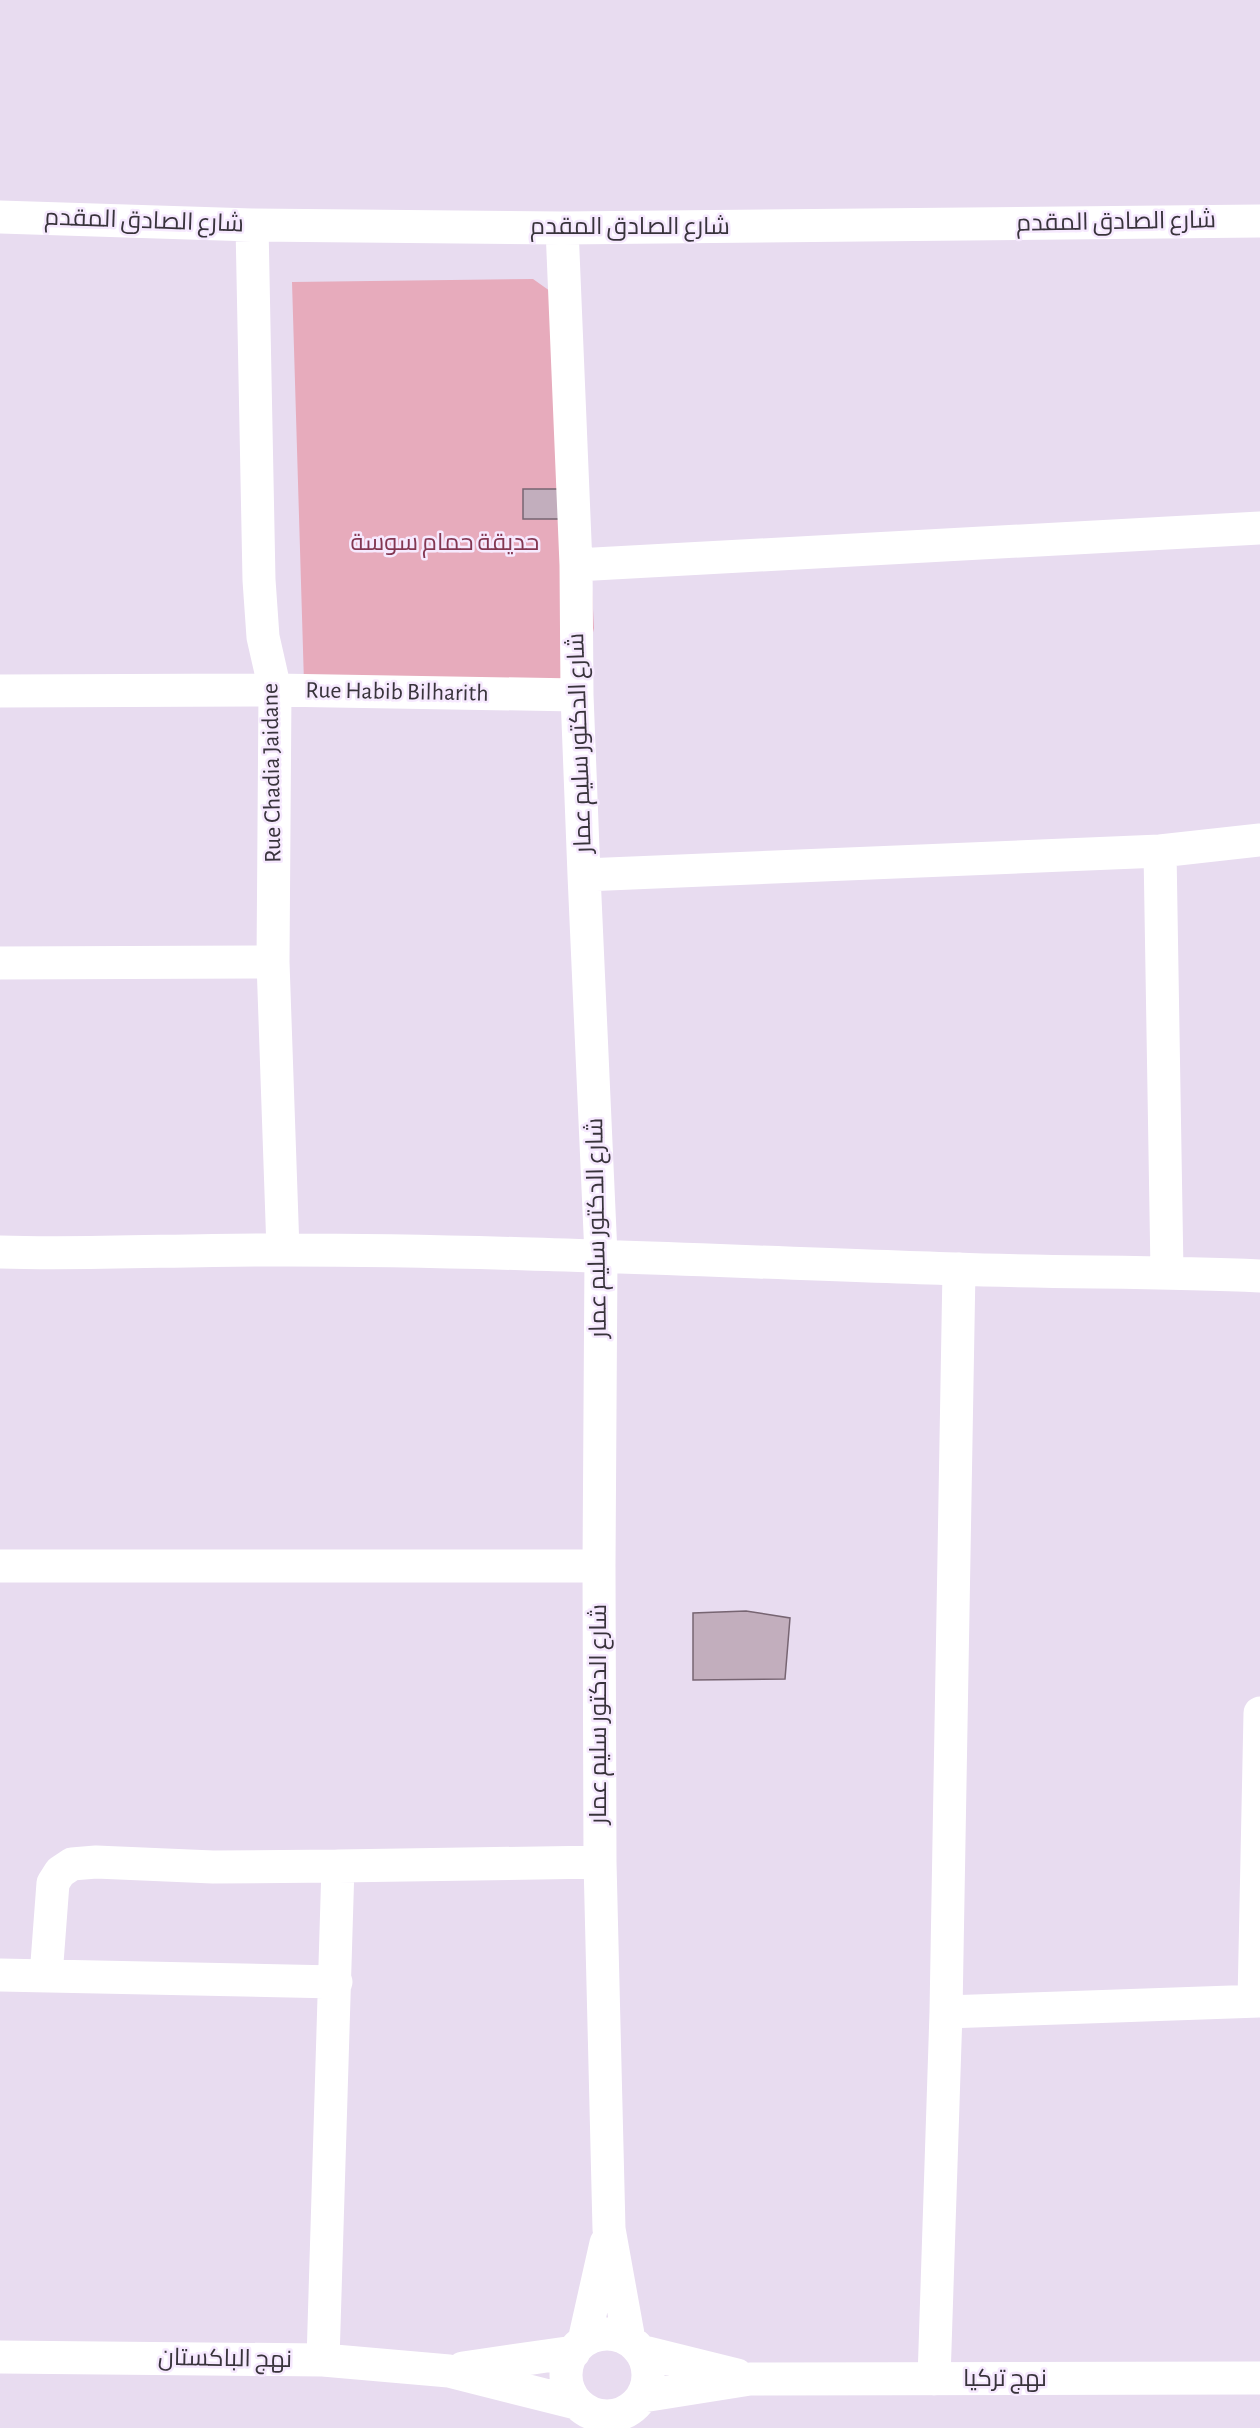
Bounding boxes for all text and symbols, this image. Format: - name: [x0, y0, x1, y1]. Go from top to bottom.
- street label: شارع الصادق المقدم: [44, 205, 244, 239]
- street label: شارع الصادق المقدم: [1016, 207, 1216, 239]
- street label: شارع الصادق المقدم: [530, 214, 730, 242]
- park label: حديقة حمام سوسة: [351, 531, 539, 558]
- street label: شارع الدكتور سليم عمار: [563, 632, 599, 856]
- street label: Rue Habib Bilharith: [305, 678, 489, 706]
- street label: Rue Chadia Jaidane: [258, 683, 286, 863]
- street label: شارع الدكتور سليم عمار: [582, 1118, 614, 1340]
- street label: شارع الدكتور سليم عمار: [586, 1604, 614, 1826]
- street label: نهج الباكستان: [158, 2346, 292, 2375]
- street label: نهج تركيا: [963, 2367, 1047, 2394]

